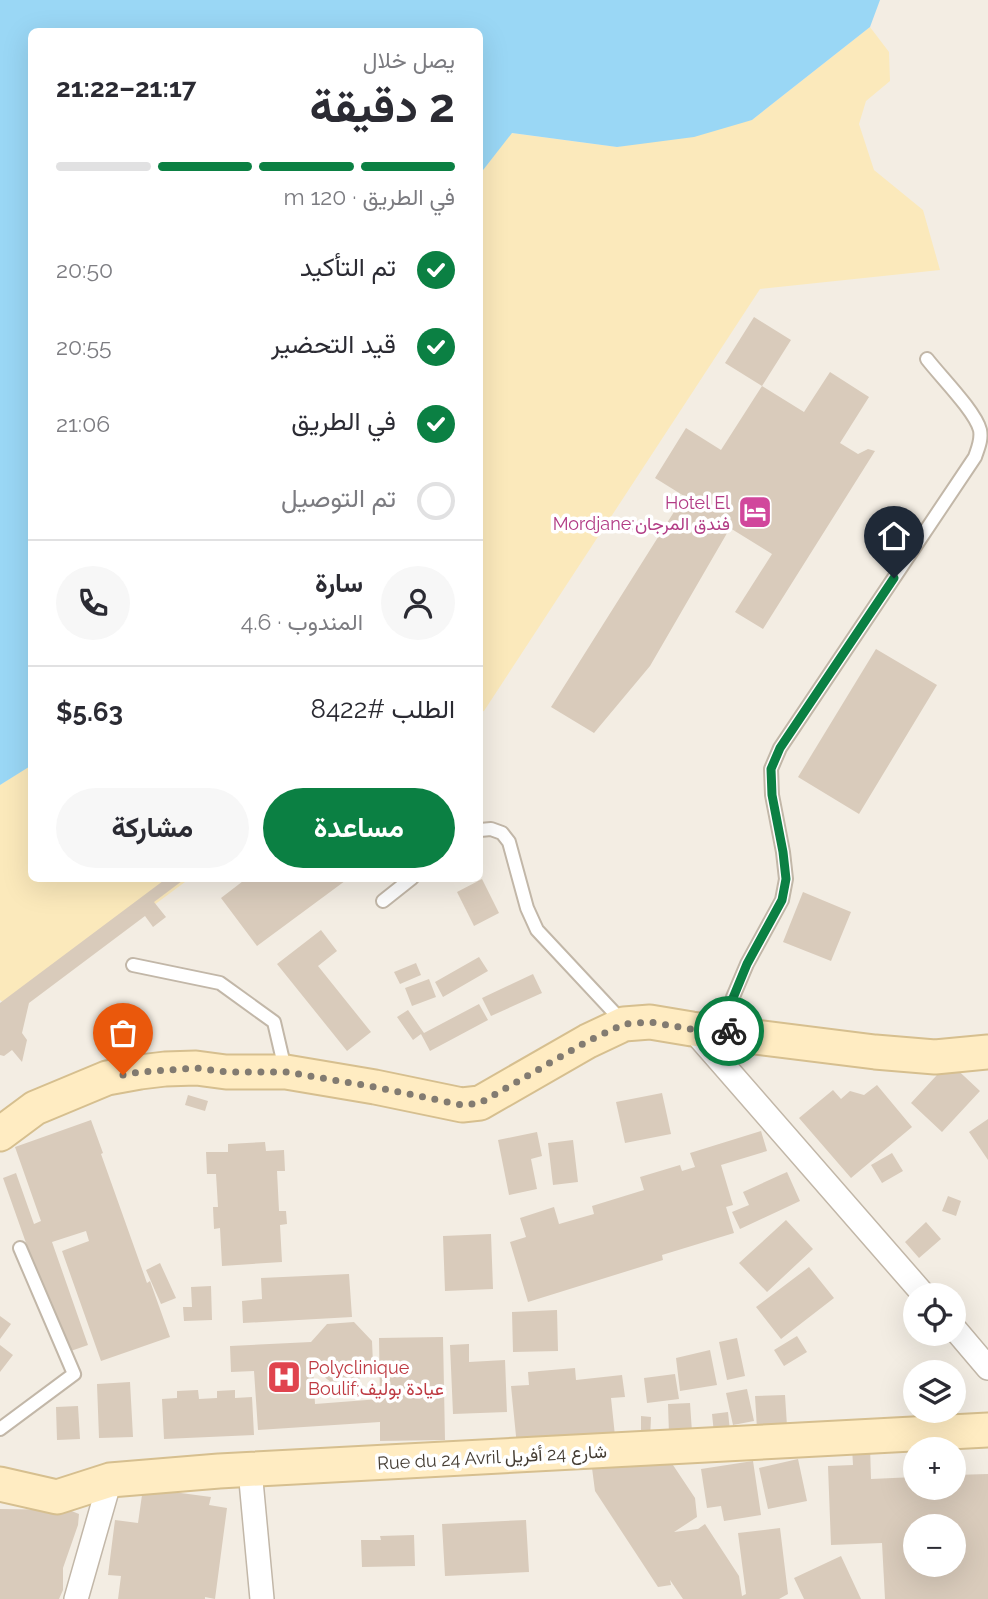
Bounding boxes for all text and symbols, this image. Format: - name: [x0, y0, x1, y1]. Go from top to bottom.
- text: يصل خلال: [363, 46, 455, 73]
- text: 21:17–21:22: [56, 73, 196, 103]
- text: 2 دقيقة: [310, 79, 455, 133]
- text: في الطريق · 120 m: [283, 183, 455, 210]
- icon: check: [417, 251, 455, 289]
- text: تم التأكيد: [300, 252, 396, 282]
- text: 20:50: [56, 256, 113, 283]
- icon: check: [417, 328, 455, 366]
- text: قيد التحضير: [271, 329, 396, 359]
- text: 20:55: [56, 333, 111, 360]
- icon: check: [417, 405, 455, 443]
- text: في الطريق: [291, 406, 396, 436]
- text: 21:06: [56, 410, 110, 437]
- text: تم التوصيل: [281, 483, 396, 513]
- place label: Hotel El Mordjane;فندق المرجان: [553, 492, 730, 535]
- hotel icon: Hotel El Mordjane;فندق المرجان: [736, 493, 774, 531]
- pin: [864, 506, 924, 578]
- icon: home: [875, 517, 913, 555]
- button: phone: [56, 566, 130, 640]
- button: person: [381, 566, 455, 640]
- text: سارة: [315, 568, 363, 598]
- text: المندوب · 4.6: [241, 608, 363, 635]
- text: الطلب #8422: [310, 694, 455, 724]
- text: $5.63: [56, 697, 123, 727]
- button: مشاركة: [56, 788, 249, 868]
- button: مساعدة: [263, 788, 455, 868]
- courier: [694, 996, 764, 1066]
- pin: [93, 1003, 153, 1075]
- icon: bike: [710, 1012, 748, 1050]
- icon: bag: [104, 1014, 142, 1052]
- map controls: [903, 1283, 966, 1577]
- button: locate: [903, 1283, 966, 1346]
- place label: Polyclinique Boulif;عيادة بوليف: [308, 1357, 444, 1400]
- hospital icon: Polyclinique Boulif;عيادة بوليف: [265, 1358, 303, 1396]
- button: layers: [903, 1360, 966, 1423]
- button: +: [903, 1437, 966, 1500]
- street label: Rue du 24 Avril شارع 24 أفريل: [377, 1441, 607, 1475]
- button: −: [903, 1514, 966, 1577]

